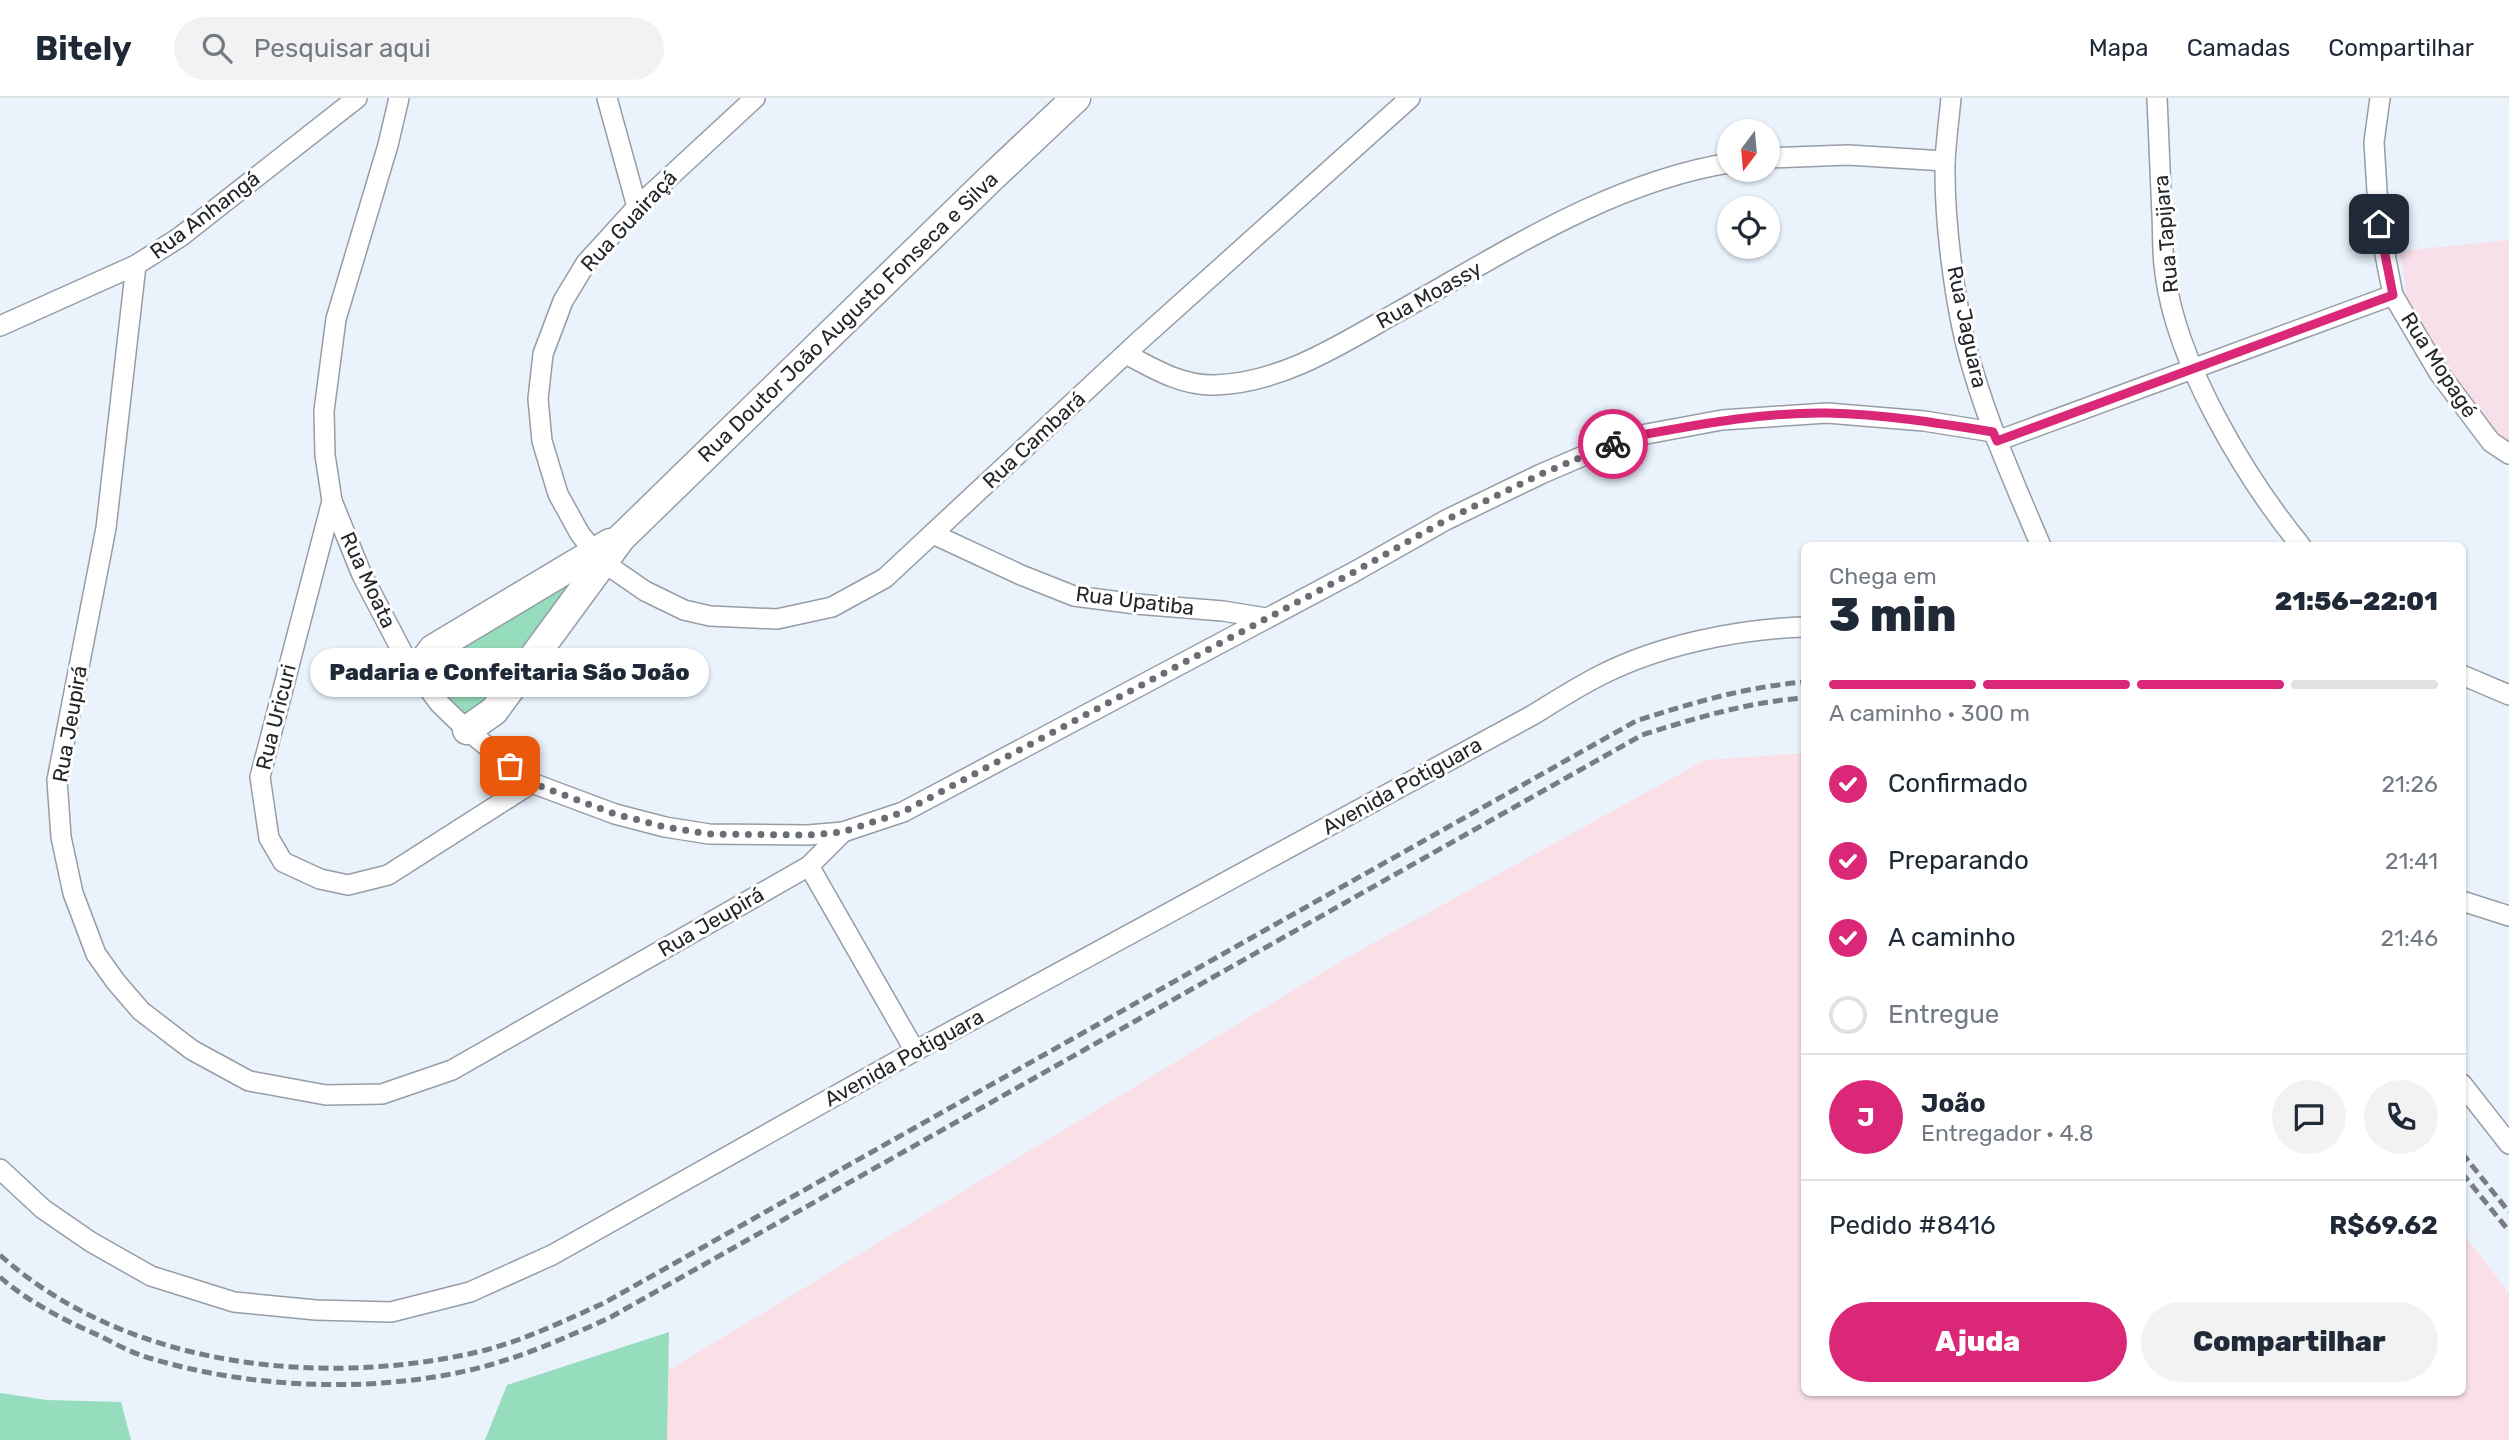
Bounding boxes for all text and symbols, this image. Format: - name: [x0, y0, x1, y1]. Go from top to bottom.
- search box: [174, 17, 664, 80]
- text: Bitely: [35, 29, 132, 68]
- icon: search: [198, 29, 236, 67]
- text: Pesquisar aqui: [254, 33, 431, 64]
- text: Mapa: [2089, 34, 2149, 62]
- text: Camadas: [2187, 34, 2290, 62]
- text: Compartilhar: [2328, 34, 2474, 62]
- north arrow: [1717, 119, 1780, 182]
- map controls: [1717, 119, 1780, 259]
- street label: Rua Anhangá: [145, 165, 264, 264]
- street label: Rua Guairaçá: [575, 165, 682, 276]
- street label: Rua Doutor João Augusto Fonseca e Silva: [692, 166, 1003, 467]
- street label: Rua Tapijara: [2148, 174, 2183, 294]
- pin: [2349, 194, 2409, 254]
- button: locate: [1717, 196, 1780, 259]
- icon: home: [2360, 205, 2398, 243]
- street label: Rua Moassy: [1372, 255, 1486, 334]
- street label: Rua Jaguara: [1942, 264, 1993, 390]
- street label: Rua Mopagé: [2396, 307, 2483, 422]
- street label: Rua Cambará: [977, 386, 1090, 493]
- courier: [1578, 409, 1648, 479]
- icon: bike: [1594, 425, 1632, 463]
- street label: Rua Moata: [335, 528, 402, 632]
- text: Chega em: [1829, 562, 1937, 590]
- street label: Rua Upatiba: [1074, 581, 1196, 620]
- text: 21:56–22:01: [2275, 586, 2438, 617]
- text: 3 min: [1829, 588, 1957, 643]
- callout: Padaria e Confeitaria São João: [310, 647, 710, 696]
- text: Padaria e Confeitaria São João: [329, 658, 690, 686]
- street label: Rua Uricuri: [250, 661, 301, 772]
- street label: Rua Jeupirá: [47, 664, 92, 784]
- text: A caminho · 300 m: [1829, 699, 2030, 727]
- street label: Avenida Potiguara: [1318, 731, 1486, 840]
- pin: [480, 736, 540, 796]
- icon: bag: [491, 747, 529, 785]
- icon: check: [1829, 765, 1867, 803]
- text: Confirmado: [1888, 768, 2028, 799]
- text: 21:26: [2381, 770, 2438, 798]
- icon: check: [1829, 842, 1867, 880]
- text: Preparando: [1888, 845, 2029, 876]
- text: 21:41: [2385, 847, 2438, 875]
- street label: Rua Jeupirá: [653, 881, 768, 962]
- icon: check: [1829, 919, 1867, 957]
- text: A caminho: [1888, 922, 2016, 953]
- text: 21:46: [2381, 924, 2438, 952]
- text: Entregue: [1888, 999, 1999, 1030]
- street label: Avenida Potiguara: [820, 1003, 988, 1112]
- button: chat: [2272, 1080, 2346, 1154]
- button: phone: [2364, 1080, 2438, 1154]
- text: João: [1921, 1088, 1986, 1119]
- text: J: [1857, 1102, 1875, 1133]
- text: Entregador · 4.8: [1921, 1119, 2094, 1147]
- text: Pedido #8416: [1829, 1210, 1996, 1241]
- text: R$69.62: [2329, 1210, 2438, 1241]
- button: Ajuda: [1829, 1302, 2127, 1382]
- button: Compartilhar: [2141, 1302, 2438, 1382]

